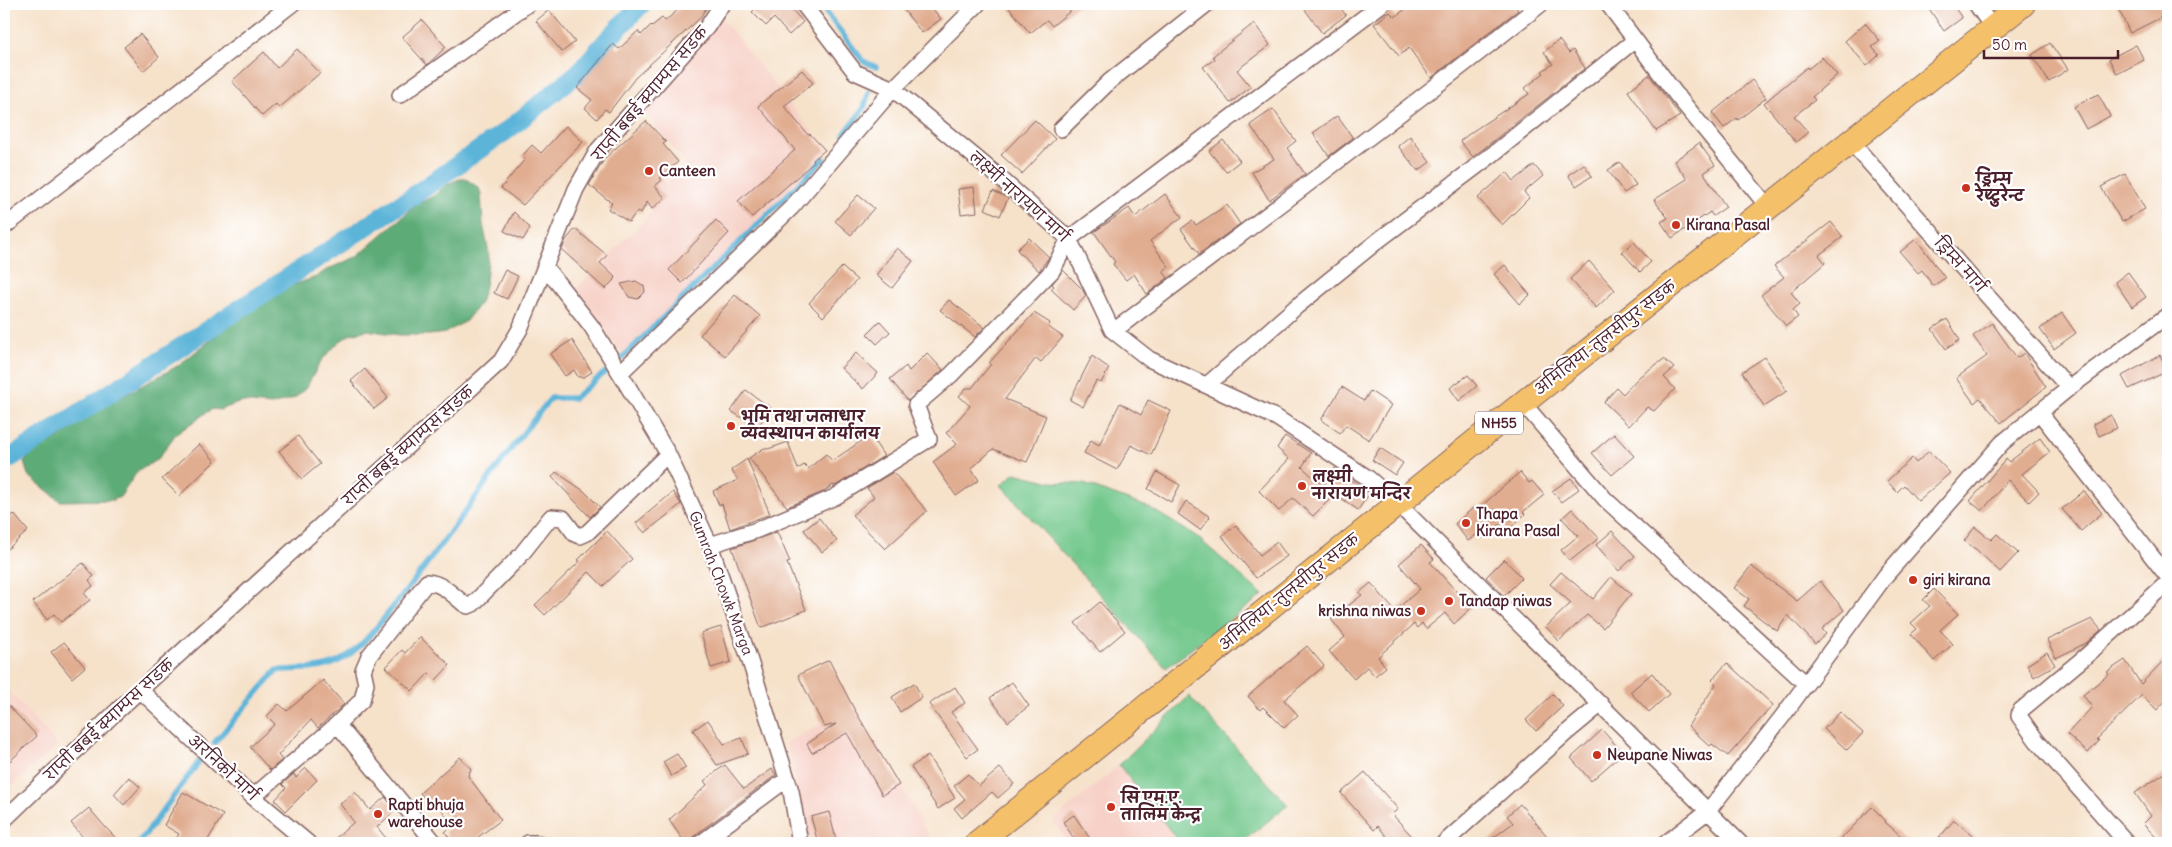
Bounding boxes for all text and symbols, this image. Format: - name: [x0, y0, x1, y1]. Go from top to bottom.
- street label: राप्ती बबई क्याम्पस सडक: [585, 20, 712, 166]
- scale bar: [1984, 28, 2118, 60]
- text: 50 m: [1992, 35, 2027, 54]
- street label: लक्ष्मी नारायण मार्ग: [966, 145, 1075, 247]
- place label: Canteen: [659, 161, 716, 180]
- marker: Canteen: [643, 165, 655, 177]
- place label: ड्रिम्स रेष्टुरेन्ट: [1974, 166, 2026, 207]
- marker: ड्रिम्स रेष्टुरेन्ट: [1960, 182, 1972, 194]
- place label: Kirana Pasal: [1686, 215, 1770, 234]
- marker: Kirana Pasal: [1670, 219, 1682, 231]
- street label: ड्रिम्स मार्ग: [1930, 231, 1992, 297]
- street label: अमिलिया-तुलसीपुर सडक: [1529, 274, 1682, 401]
- street label: राप्ती बबई क्याम्पस सडक: [336, 379, 478, 510]
- place label: भूमि तथा जलाधार व्यवस्थापन कार्यालय: [739, 404, 881, 443]
- road number: NH55: [1475, 412, 1523, 434]
- marker: भूमि तथा जलाधार व्यवस्थापन कार्यालय: [725, 420, 737, 432]
- place label: लक्ष्मी नारायण मन्दिर: [1310, 464, 1413, 503]
- marker: लक्ष्मी नारायण मन्दिर: [1296, 480, 1308, 492]
- place label: Thapa Kirana Pasal: [1476, 504, 1560, 540]
- street label: Gumrah Chowk Marga: [685, 508, 758, 658]
- marker: Thapa Kirana Pasal: [1460, 517, 1472, 529]
- street label: अमिलिया-तुलसीपुर सडक: [1213, 527, 1366, 656]
- place label: giri kirana: [1923, 570, 1991, 590]
- marker: giri kirana: [1907, 574, 1919, 586]
- place label: Tandap niwas: [1459, 591, 1552, 611]
- marker: Tandap niwas: [1443, 595, 1455, 607]
- place label: krishna niwas: [1318, 601, 1411, 620]
- marker: krishna niwas: [1415, 605, 1427, 617]
- street label: राप्ती बबई क्याम्पस सडक: [38, 652, 178, 785]
- street label: अरनिको मार्ग: [184, 729, 264, 805]
- place label: Neupane Niwas: [1607, 745, 1713, 765]
- marker: Neupane Niwas: [1591, 749, 1603, 761]
- place label: सि.एम्.ए. तालिम केन्द्र: [1119, 785, 1202, 824]
- place label: Rapti bhuja warehouse: [388, 795, 464, 831]
- marker: सि.एम्.ए. तालिम केन्द्र: [1105, 801, 1117, 813]
- marker: Rapti bhuja warehouse: [372, 808, 384, 820]

